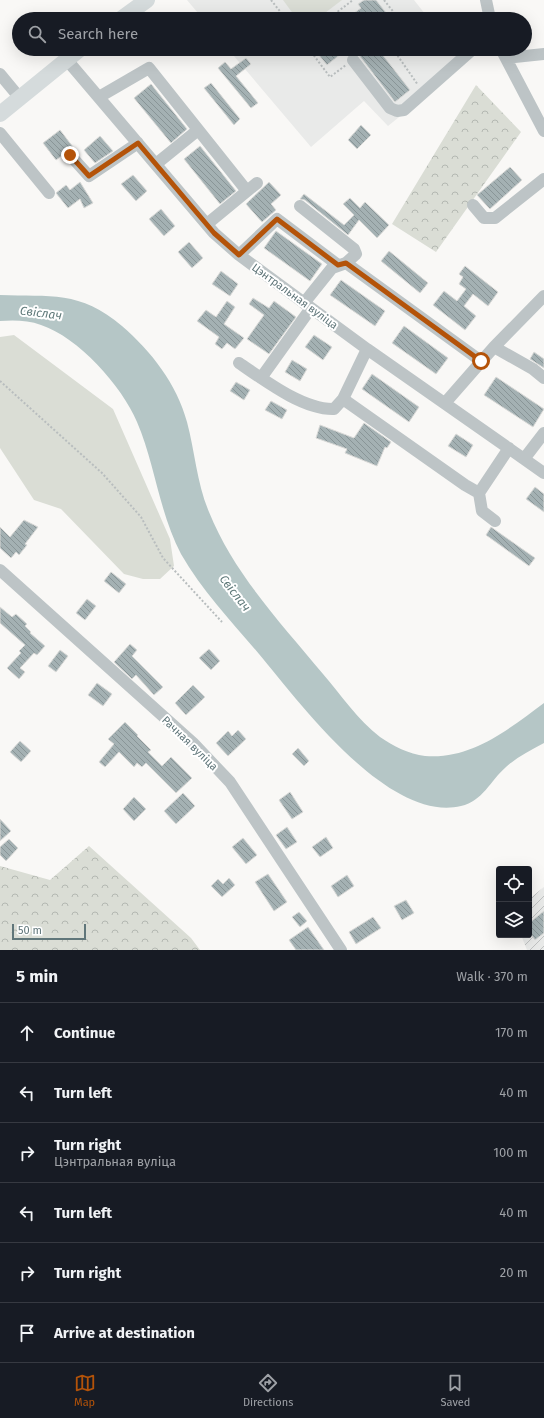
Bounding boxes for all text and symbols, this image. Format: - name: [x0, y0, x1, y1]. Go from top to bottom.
- search box: [12, 12, 532, 56]
- icon: search: [26, 23, 48, 45]
- text: Search here: [58, 25, 138, 43]
- route end: [61, 146, 79, 164]
- street label: Цэнтральная вуліца: [249, 261, 340, 332]
- water label: Свіслач: [19, 303, 63, 323]
- route start: [472, 352, 490, 370]
- water label: Свіслач: [217, 572, 253, 614]
- street label: Рачная вуліца: [159, 713, 220, 773]
- map controls: [496, 866, 532, 938]
- button: locate: [496, 866, 532, 902]
- button: layers: [496, 902, 532, 938]
- scale bar: [12, 922, 86, 941]
- text: 50 m: [18, 924, 42, 937]
- text: 5 min: [16, 966, 58, 987]
- text: Walk · 370 m: [456, 969, 528, 984]
- icon: ahead: [16, 1022, 38, 1044]
- text: Continue: [54, 1024, 115, 1042]
- text: 170 m: [495, 1025, 528, 1040]
- icon: left: [16, 1082, 38, 1104]
- text: Turn left: [54, 1084, 112, 1102]
- text: 40 m: [499, 1085, 528, 1100]
- text: Turn right: [54, 1136, 121, 1154]
- icon: right: [16, 1142, 38, 1164]
- text: 100 m: [493, 1145, 528, 1160]
- text: Цэнтральная вуліца: [54, 1154, 176, 1169]
- icon: left: [16, 1202, 38, 1224]
- text: Turn left: [54, 1204, 112, 1222]
- text: 40 m: [499, 1205, 528, 1220]
- icon: right: [16, 1262, 38, 1284]
- text: Turn right: [54, 1264, 121, 1282]
- text: 20 m: [500, 1265, 528, 1280]
- icon: arrive: [16, 1322, 38, 1344]
- text: Arrive at destination: [54, 1324, 195, 1342]
- tab: Map: [74, 1372, 96, 1409]
- tab: Directions: [243, 1372, 293, 1409]
- tab: Saved: [441, 1372, 470, 1409]

